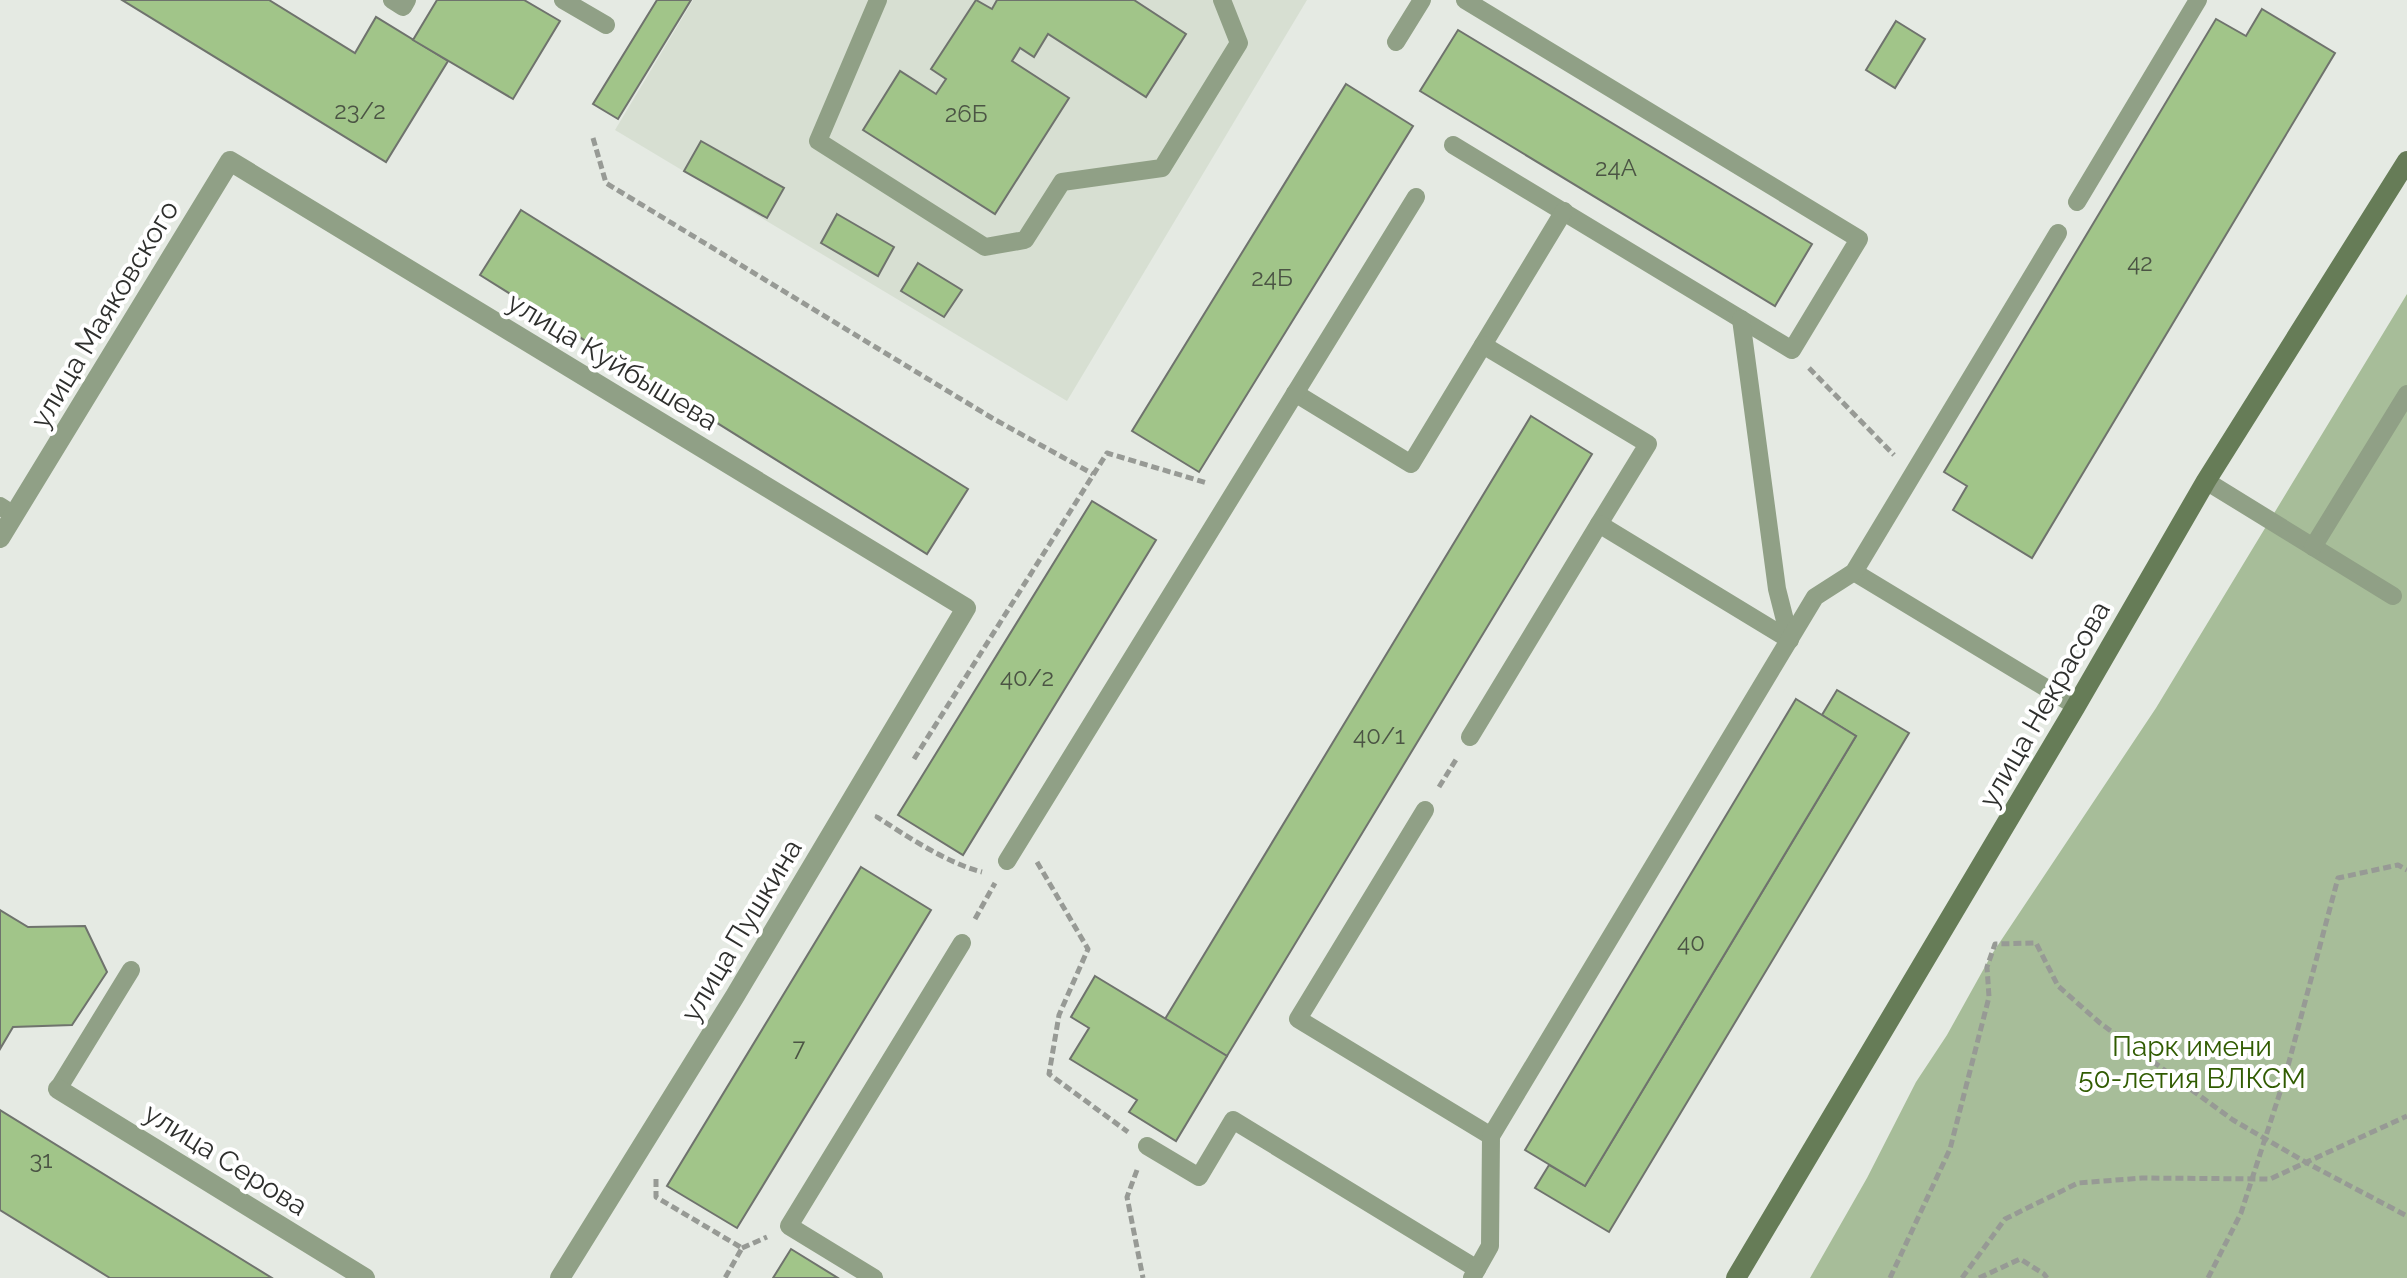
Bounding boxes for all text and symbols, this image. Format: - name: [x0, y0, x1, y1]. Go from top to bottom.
- house number: 23/2: [334, 96, 386, 125]
- house number: 26Б: [945, 99, 987, 128]
- house number: 24А: [1595, 153, 1637, 182]
- street label: улица Маяковского: [23, 194, 185, 434]
- house number: 42: [2127, 248, 2153, 277]
- house number: 24Б: [1251, 263, 1293, 292]
- street label: улица Куйбышева: [501, 285, 724, 437]
- street label: улица Некрасова: [1972, 595, 2117, 813]
- house number: 40/2: [1000, 663, 1054, 692]
- house number: 40/1: [1353, 721, 1405, 750]
- street label: улица Пушкина: [674, 833, 809, 1027]
- house number: 40: [1677, 928, 1705, 957]
- park label: Парк имени 50-летия ВЛКСМ: [2078, 1030, 2306, 1095]
- house number: 7: [793, 1033, 806, 1062]
- street label: улица Серова: [138, 1096, 313, 1223]
- house number: 31: [29, 1145, 53, 1174]

